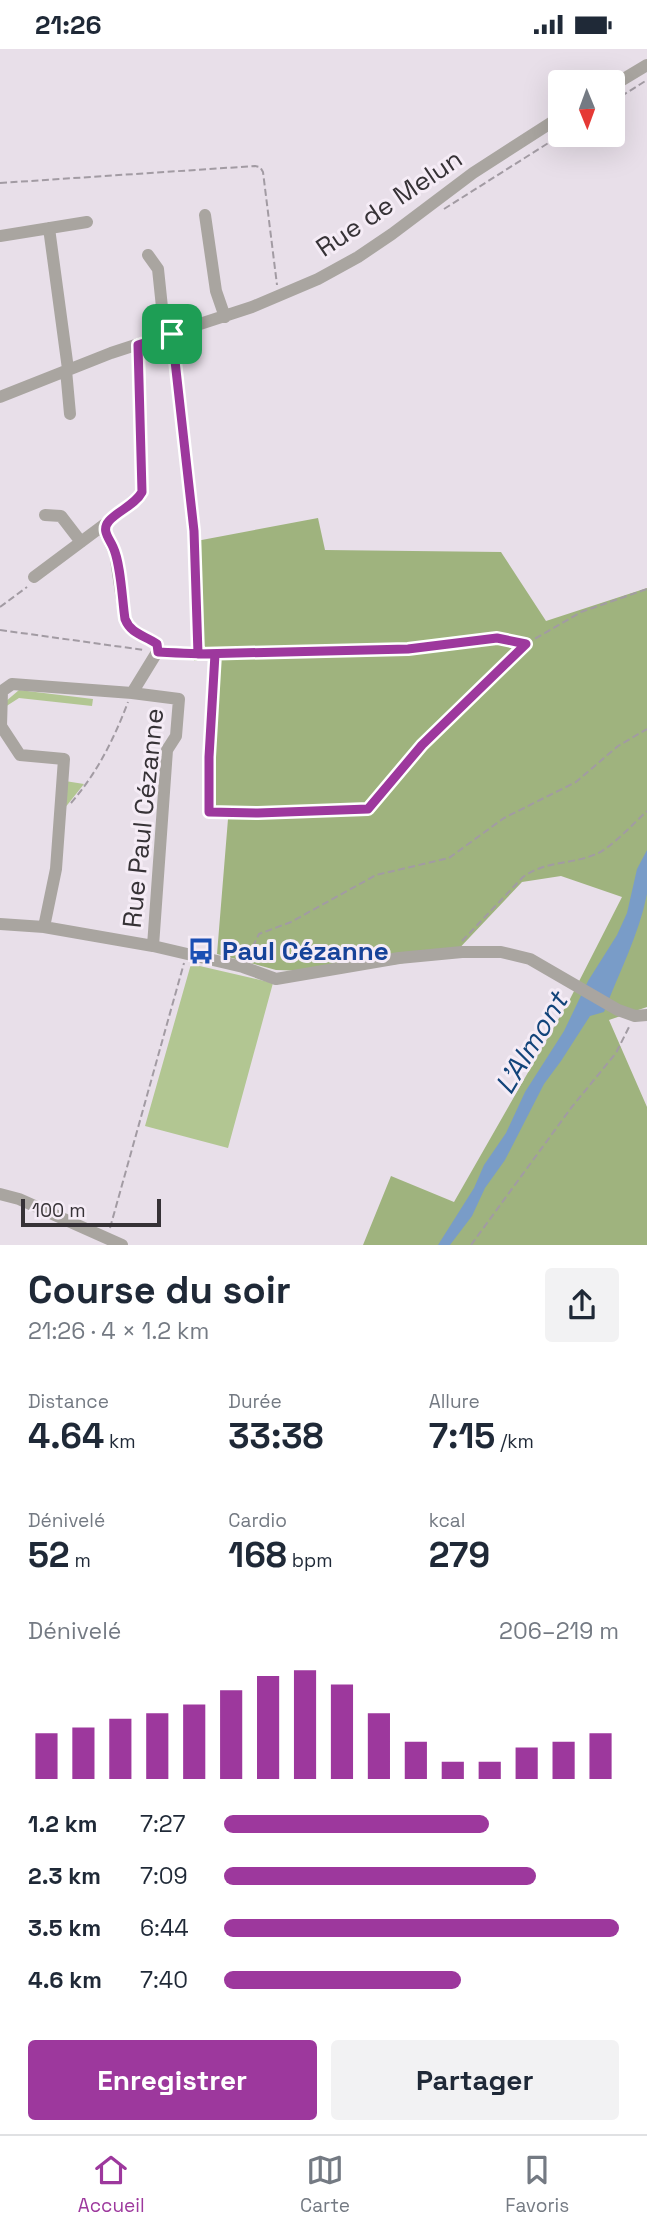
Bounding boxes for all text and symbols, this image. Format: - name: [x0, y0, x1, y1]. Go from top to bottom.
- text: 21:26: [35, 8, 101, 42]
- north arrow: [548, 70, 625, 147]
- map controls: [548, 70, 625, 147]
- street label: Rue de Melun: [309, 142, 469, 264]
- pin: [142, 304, 202, 364]
- icon: arrive: [153, 315, 191, 353]
- street label: Rue Paul Cézanne: [115, 707, 171, 929]
- place label: Paul Cézanne: [222, 934, 389, 968]
- bus stop icon: Paul Cézanne: [186, 936, 216, 966]
- water label: L'Almont: [487, 983, 577, 1100]
- scale bar: [21, 1196, 161, 1228]
- text: 100 m: [32, 1198, 86, 1223]
- text: Course du soir: [28, 1266, 291, 1314]
- button: share: [545, 1268, 619, 1342]
- text: 21:26 · 4 × 1.2 km: [28, 1316, 209, 1346]
- text: Distance: [28, 1389, 109, 1414]
- text: Durée: [228, 1389, 282, 1414]
- text: Allure: [429, 1389, 480, 1414]
- text: 4.64: [28, 1414, 104, 1458]
- text: 33:38: [228, 1414, 324, 1458]
- text: 7:15: [429, 1414, 495, 1458]
- text: km: [104, 1429, 136, 1454]
- text: /km: [495, 1429, 534, 1454]
- text: Dénivelé: [28, 1508, 105, 1533]
- text: Cardio: [228, 1508, 287, 1533]
- text: kcal: [429, 1508, 465, 1533]
- text: 52: [28, 1533, 70, 1577]
- text: 168: [228, 1533, 287, 1577]
- text: 279: [429, 1533, 490, 1577]
- text: m: [70, 1548, 91, 1573]
- text: bpm: [287, 1548, 332, 1573]
- text: Dénivelé: [28, 1616, 121, 1646]
- text: 206–219 m: [499, 1616, 619, 1646]
- text: 1.2 km: [28, 1809, 97, 1839]
- text: 7:27: [140, 1809, 185, 1839]
- text: 2.3 km: [28, 1861, 101, 1891]
- text: 7:09: [140, 1861, 188, 1891]
- text: 3.5 km: [28, 1913, 101, 1943]
- text: 6:44: [140, 1913, 189, 1943]
- text: 4.6 km: [28, 1965, 102, 1995]
- text: 7:40: [140, 1965, 188, 1995]
- button: Enregistrer: [28, 2040, 317, 2120]
- button: Partager: [331, 2040, 619, 2120]
- tab: Accueil: [78, 2151, 145, 2218]
- tab: Carte: [300, 2151, 350, 2218]
- tab: Favoris: [505, 2151, 569, 2218]

